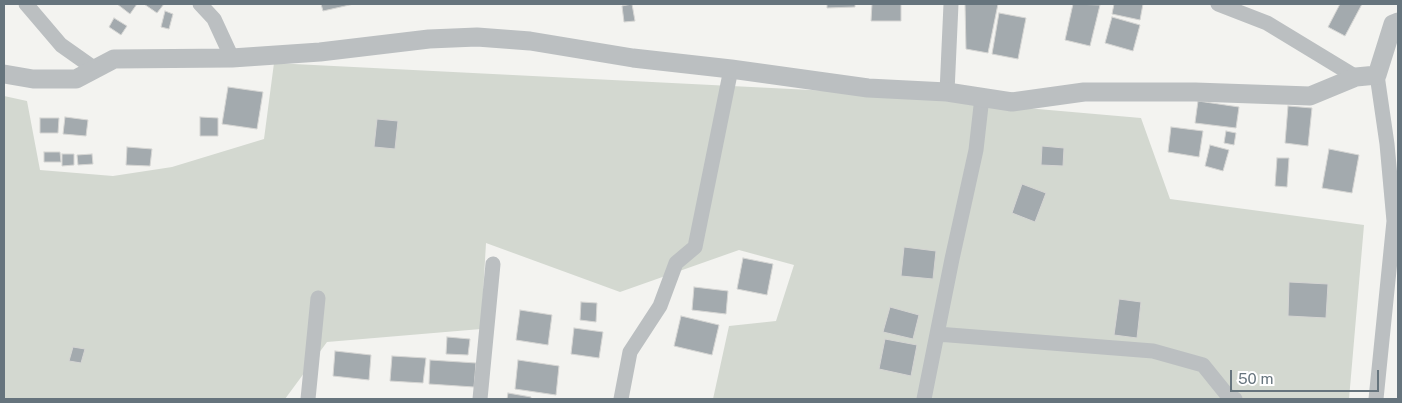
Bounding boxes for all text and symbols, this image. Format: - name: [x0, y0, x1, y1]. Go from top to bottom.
- scale bar: [1232, 360, 1381, 392]
- text: 50 m: [1238, 370, 1273, 387]

